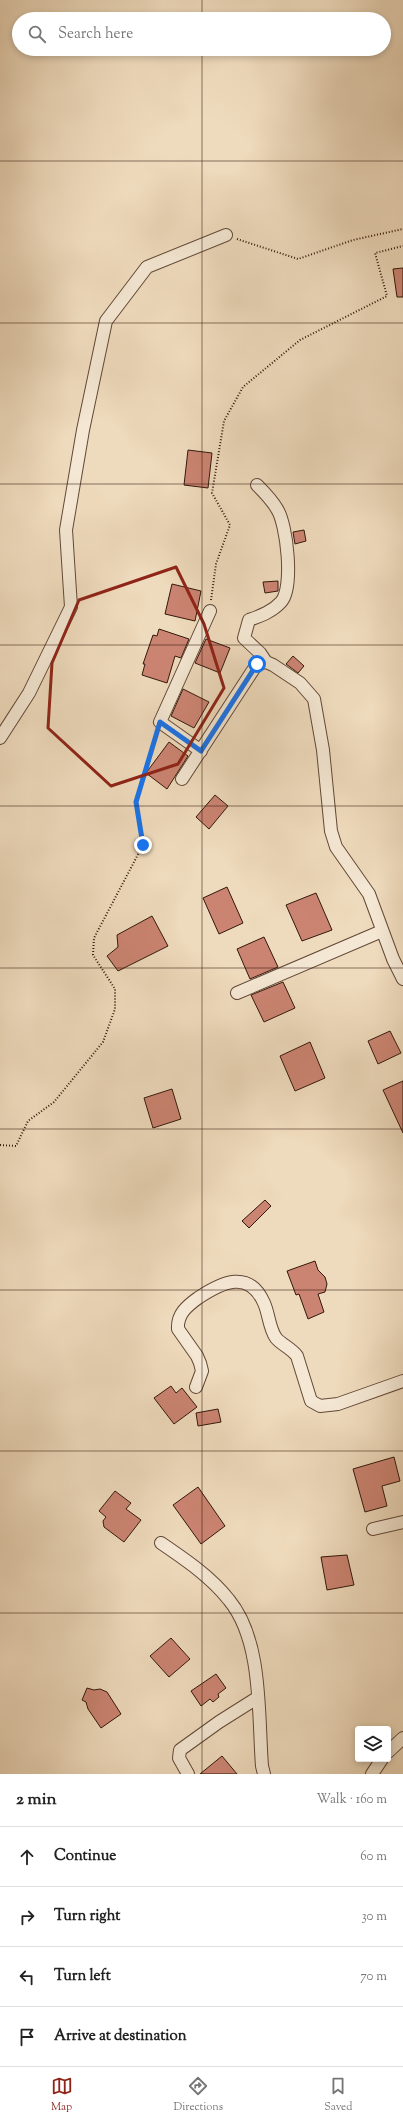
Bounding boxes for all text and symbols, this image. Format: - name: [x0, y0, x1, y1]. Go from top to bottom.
- search box: [12, 12, 391, 56]
- icon: search: [26, 23, 48, 45]
- text: Search here: [58, 24, 133, 45]
- route start: [248, 655, 266, 673]
- route end: [134, 836, 152, 854]
- map controls: [355, 1726, 391, 1762]
- button: layers: [355, 1726, 391, 1762]
- text: 2 min: [16, 1788, 57, 1812]
- text: Walk · 160 m: [316, 1791, 387, 1809]
- icon: ahead: [16, 1846, 38, 1868]
- text: Continue: [54, 1846, 116, 1867]
- text: 60 m: [360, 1848, 387, 1866]
- icon: right: [16, 1906, 38, 1928]
- text: Turn right: [54, 1906, 120, 1927]
- text: 30 m: [361, 1908, 387, 1926]
- icon: left: [16, 1966, 38, 1988]
- text: Turn left: [54, 1966, 111, 1987]
- text: 70 m: [360, 1968, 387, 1986]
- icon: arrive: [16, 2026, 38, 2048]
- text: Arrive at destination: [54, 2026, 187, 2047]
- tab: Map: [51, 2075, 73, 2115]
- tab: Directions: [174, 2075, 223, 2115]
- tab: Saved: [324, 2075, 352, 2115]

